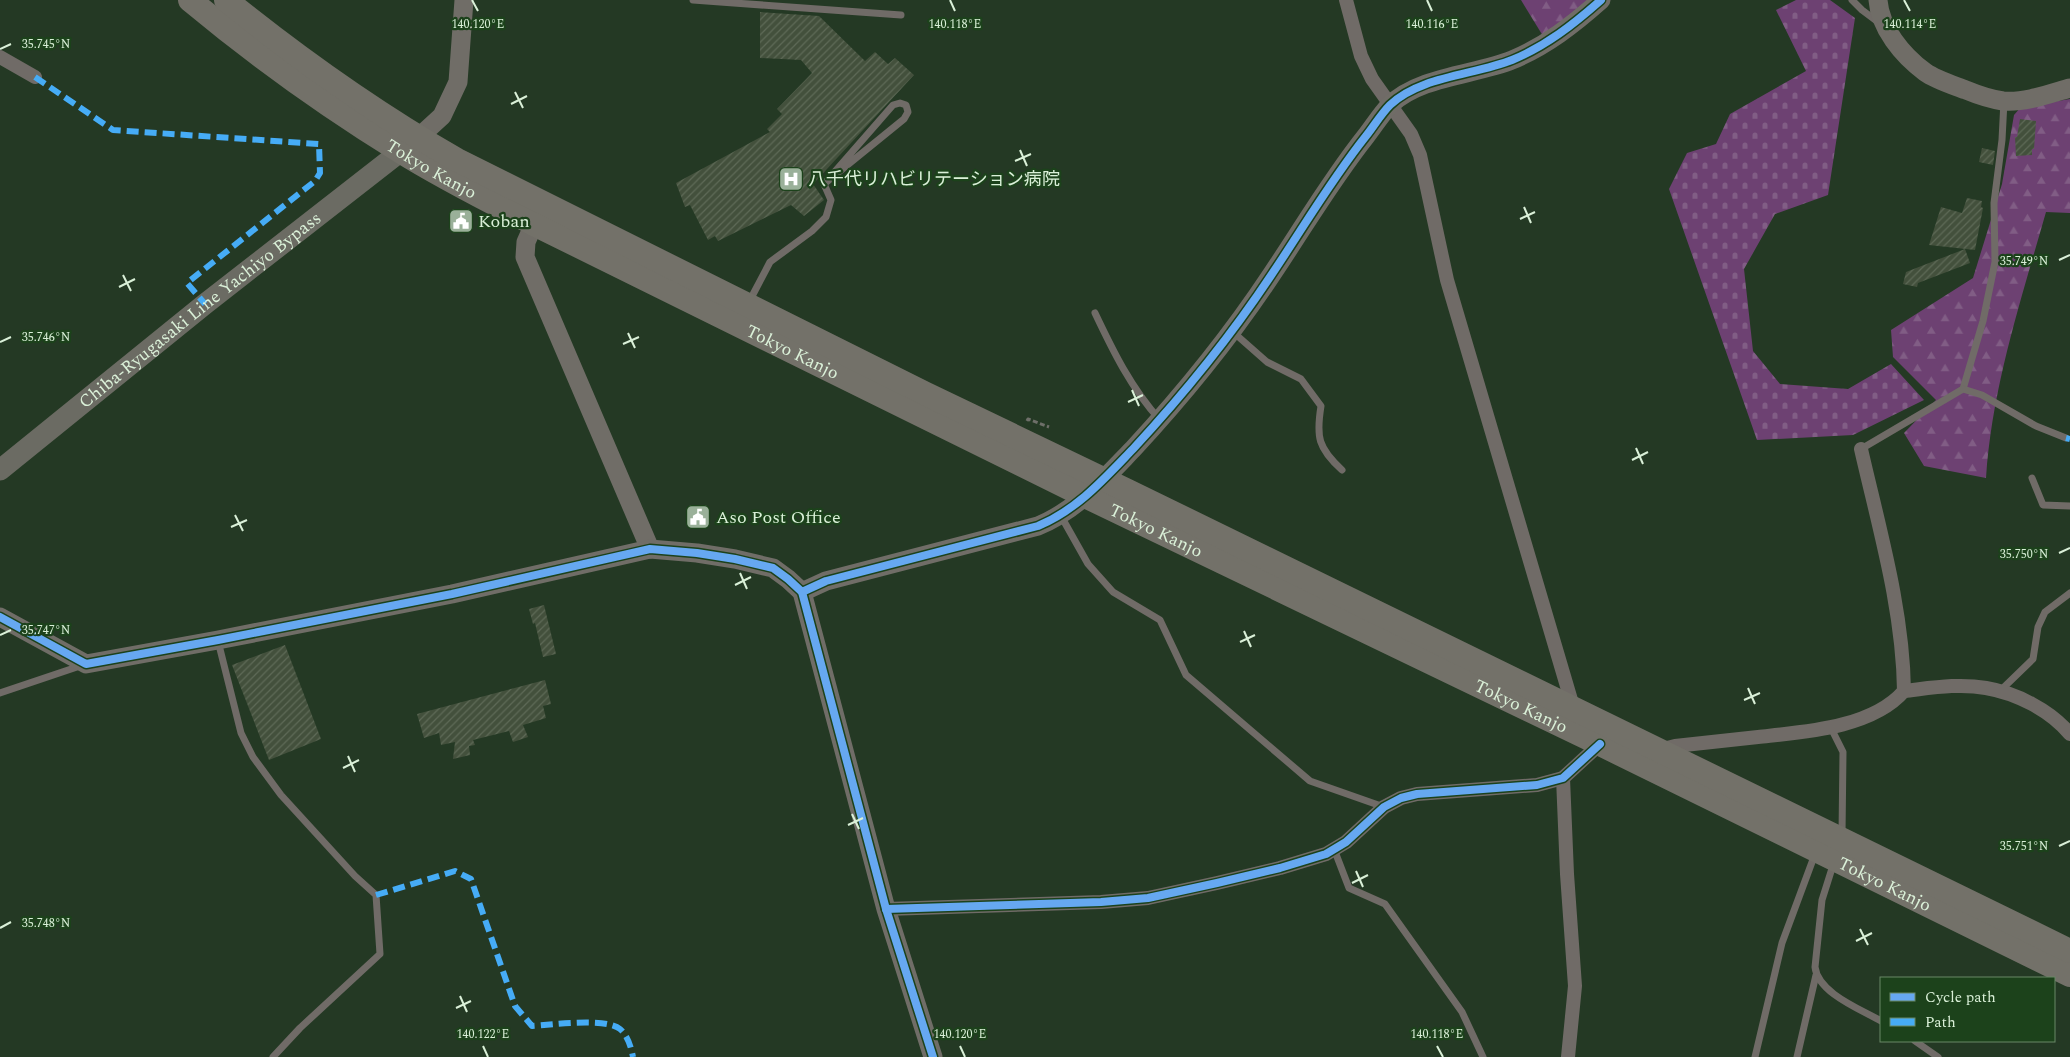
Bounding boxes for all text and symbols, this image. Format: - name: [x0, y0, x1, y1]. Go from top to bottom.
- text: 140.120°E: [452, 15, 504, 34]
- text: 140.118°E: [929, 15, 981, 34]
- text: 140.116°E: [1406, 15, 1458, 34]
- text: 140.114°E: [1884, 15, 1936, 34]
- text: 35.745°N: [22, 35, 70, 54]
- street label: Tokyo Kanjo: [380, 132, 481, 206]
- hospital icon: 八千代リハビリテーション病院: [778, 166, 804, 192]
- place label: 八千代リハビリテーション病院: [808, 166, 1060, 193]
- street label: Chiba-Ryugasaki Line Yachiyo Bypass: [73, 205, 327, 415]
- public building icon: Koban: [448, 208, 474, 234]
- place label: Koban: [478, 208, 530, 235]
- text: 35.749°N: [2000, 252, 2048, 271]
- street label: Tokyo Kanjo: [741, 318, 844, 387]
- text: 35.746°N: [22, 328, 70, 347]
- street label: Tokyo Kanjo: [1105, 497, 1207, 565]
- public building icon: Aso Post Office: [685, 504, 711, 530]
- place label: Aso Post Office: [716, 504, 841, 531]
- text: 35.750°N: [2000, 545, 2048, 564]
- text: 35.747°N: [22, 621, 70, 640]
- street label: Tokyo Kanjo: [1469, 672, 1572, 741]
- text: 35.751°N: [2000, 837, 2048, 856]
- street label: Tokyo Kanjo: [1833, 850, 1936, 919]
- text: 35.748°N: [22, 914, 70, 933]
- legend: [1880, 977, 2055, 1042]
- text: Cycle path: [1925, 986, 1996, 1009]
- text: Path: [1925, 1011, 1956, 1034]
- text: 140.122°E: [457, 1025, 509, 1044]
- text: 140.120°E: [934, 1025, 986, 1044]
- text: 140.118°E: [1411, 1025, 1463, 1044]

